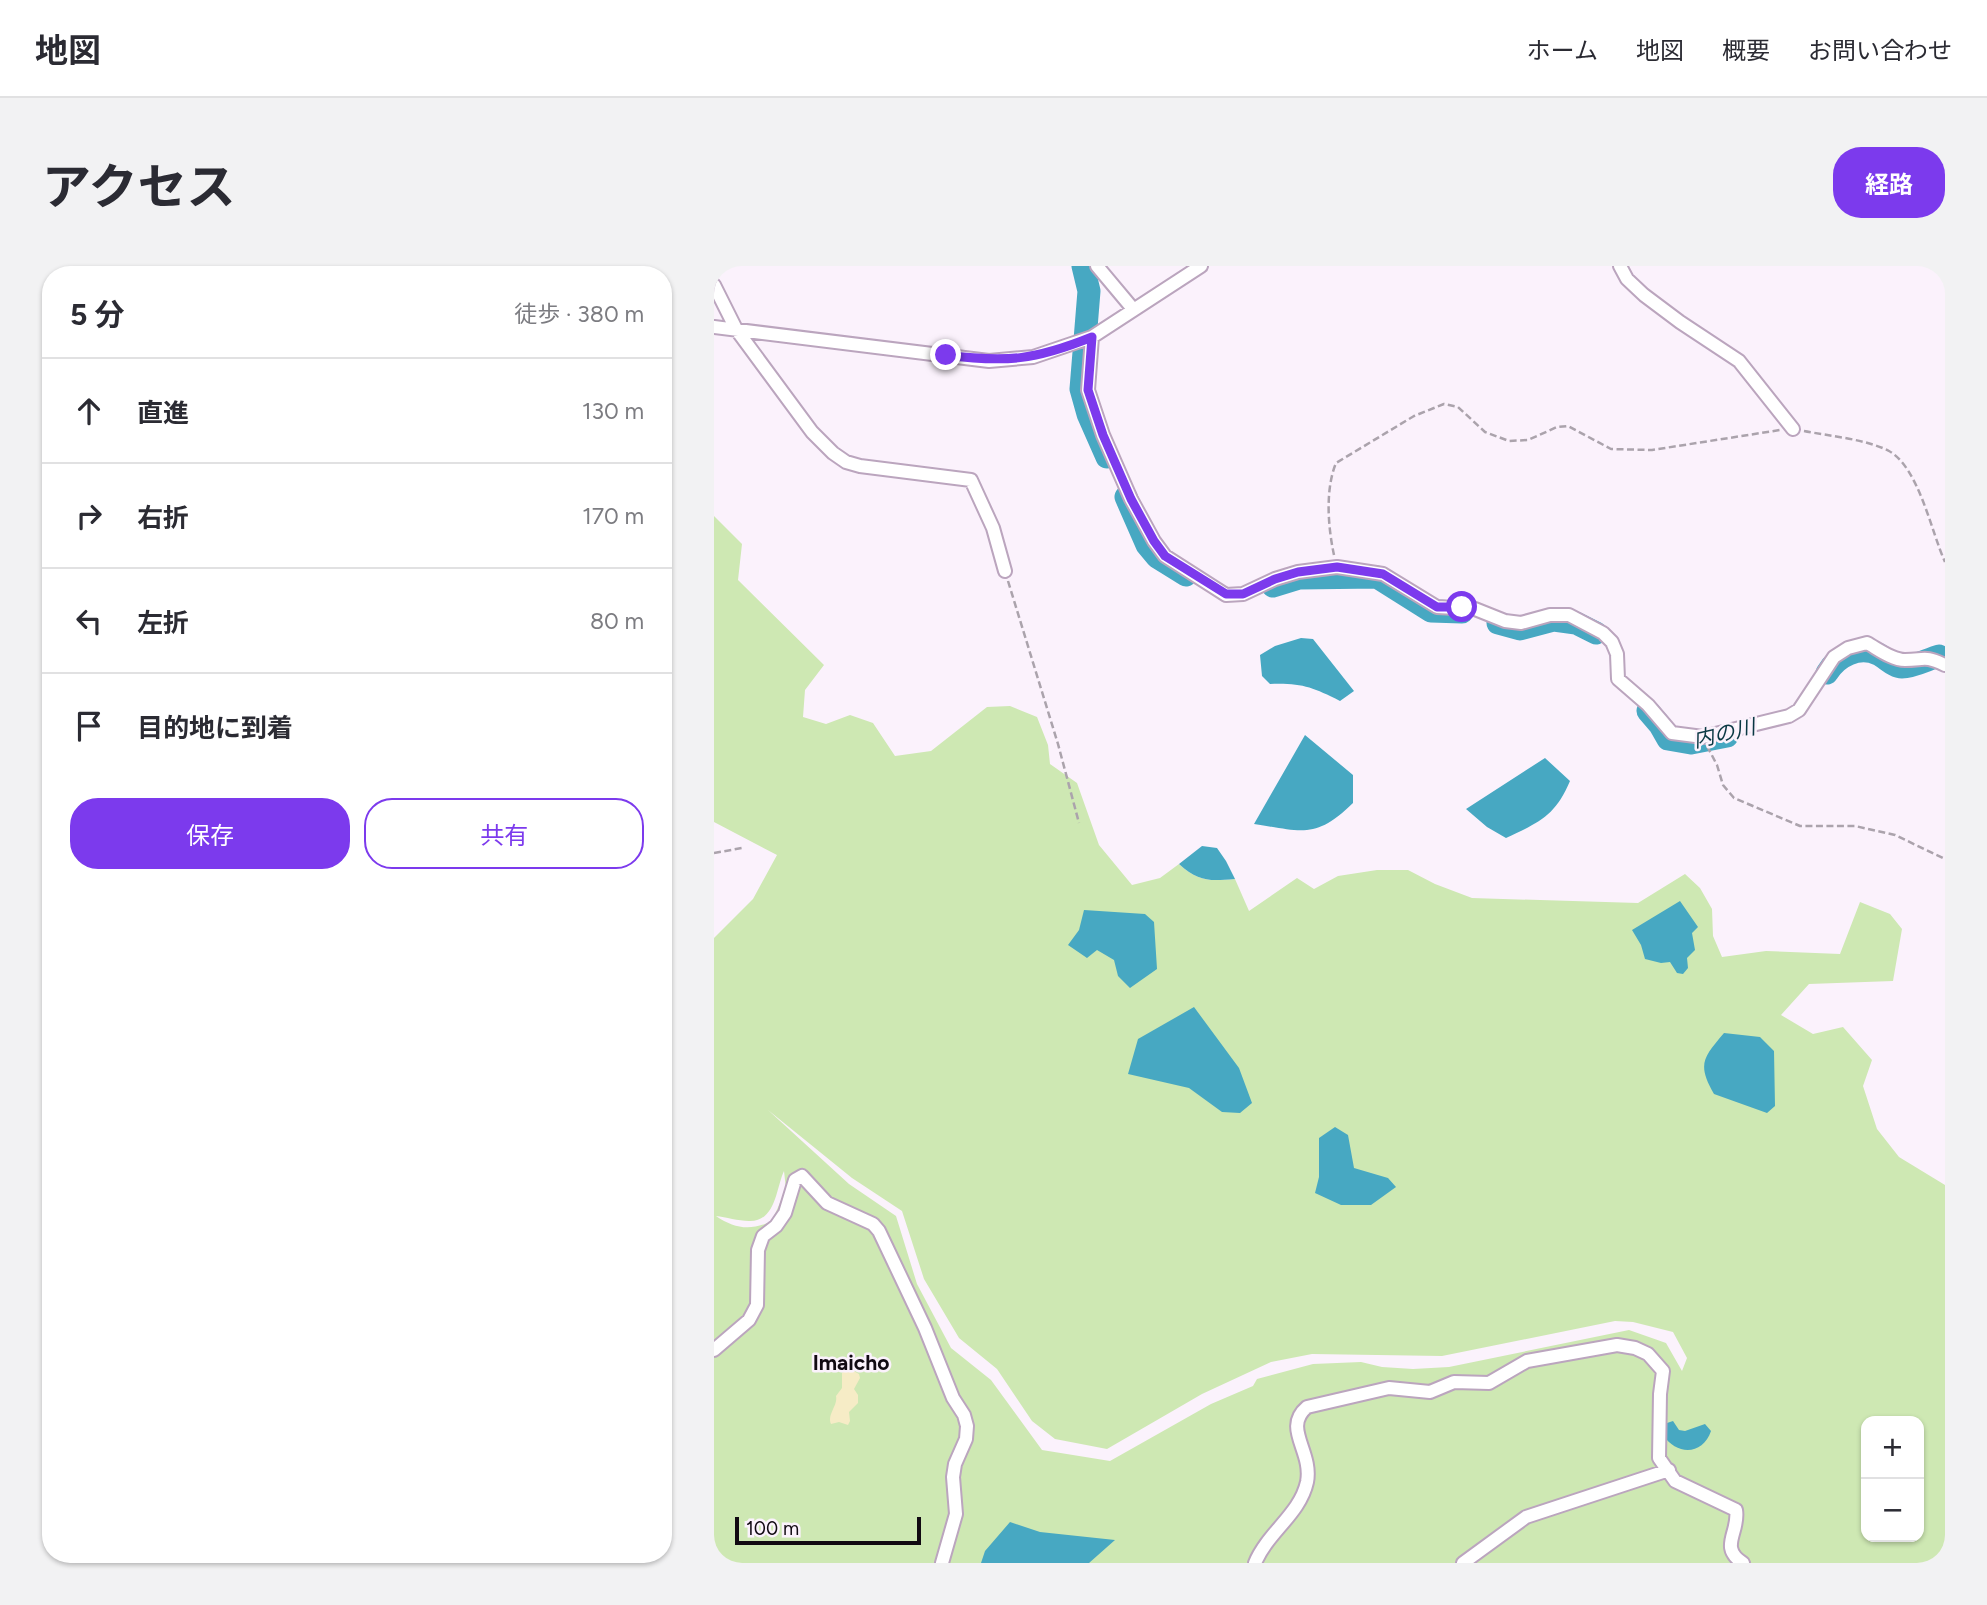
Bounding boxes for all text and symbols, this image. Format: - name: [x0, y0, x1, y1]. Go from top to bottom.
- text: 地図: [35, 31, 101, 70]
- text: ホーム: [1527, 36, 1598, 65]
- text: 地図: [1636, 36, 1684, 65]
- text: 概要: [1722, 36, 1770, 65]
- text: お問い合わせ: [1808, 36, 1952, 65]
- button: 経路: [1833, 147, 1945, 218]
- text: アクセス: [42, 157, 236, 216]
- text: 5 分: [70, 296, 125, 333]
- text: 徒歩 · 380 m: [514, 300, 644, 328]
- route end: [930, 339, 961, 370]
- icon: ahead: [70, 392, 108, 430]
- text: 直進: [137, 397, 189, 429]
- text: 130 m: [582, 397, 644, 425]
- icon: right: [70, 497, 108, 535]
- text: 右折: [137, 502, 189, 534]
- text: 170 m: [582, 502, 644, 530]
- route start: [1446, 591, 1477, 622]
- icon: left: [70, 602, 108, 640]
- text: 左折: [137, 607, 189, 639]
- text: 80 m: [590, 607, 644, 635]
- icon: arrive: [70, 707, 108, 745]
- text: 目的地に到着: [137, 712, 293, 744]
- water label: 内の川: [1690, 713, 1759, 752]
- button: 保存: [70, 798, 350, 869]
- button: 共有: [364, 798, 644, 869]
- district label: Imaicho: [813, 1350, 889, 1375]
- map controls: [1861, 1416, 1924, 1542]
- button: +: [1861, 1416, 1924, 1479]
- button: −: [1861, 1479, 1924, 1542]
- scale bar: [735, 1514, 920, 1546]
- text: 100 m: [746, 1517, 799, 1540]

